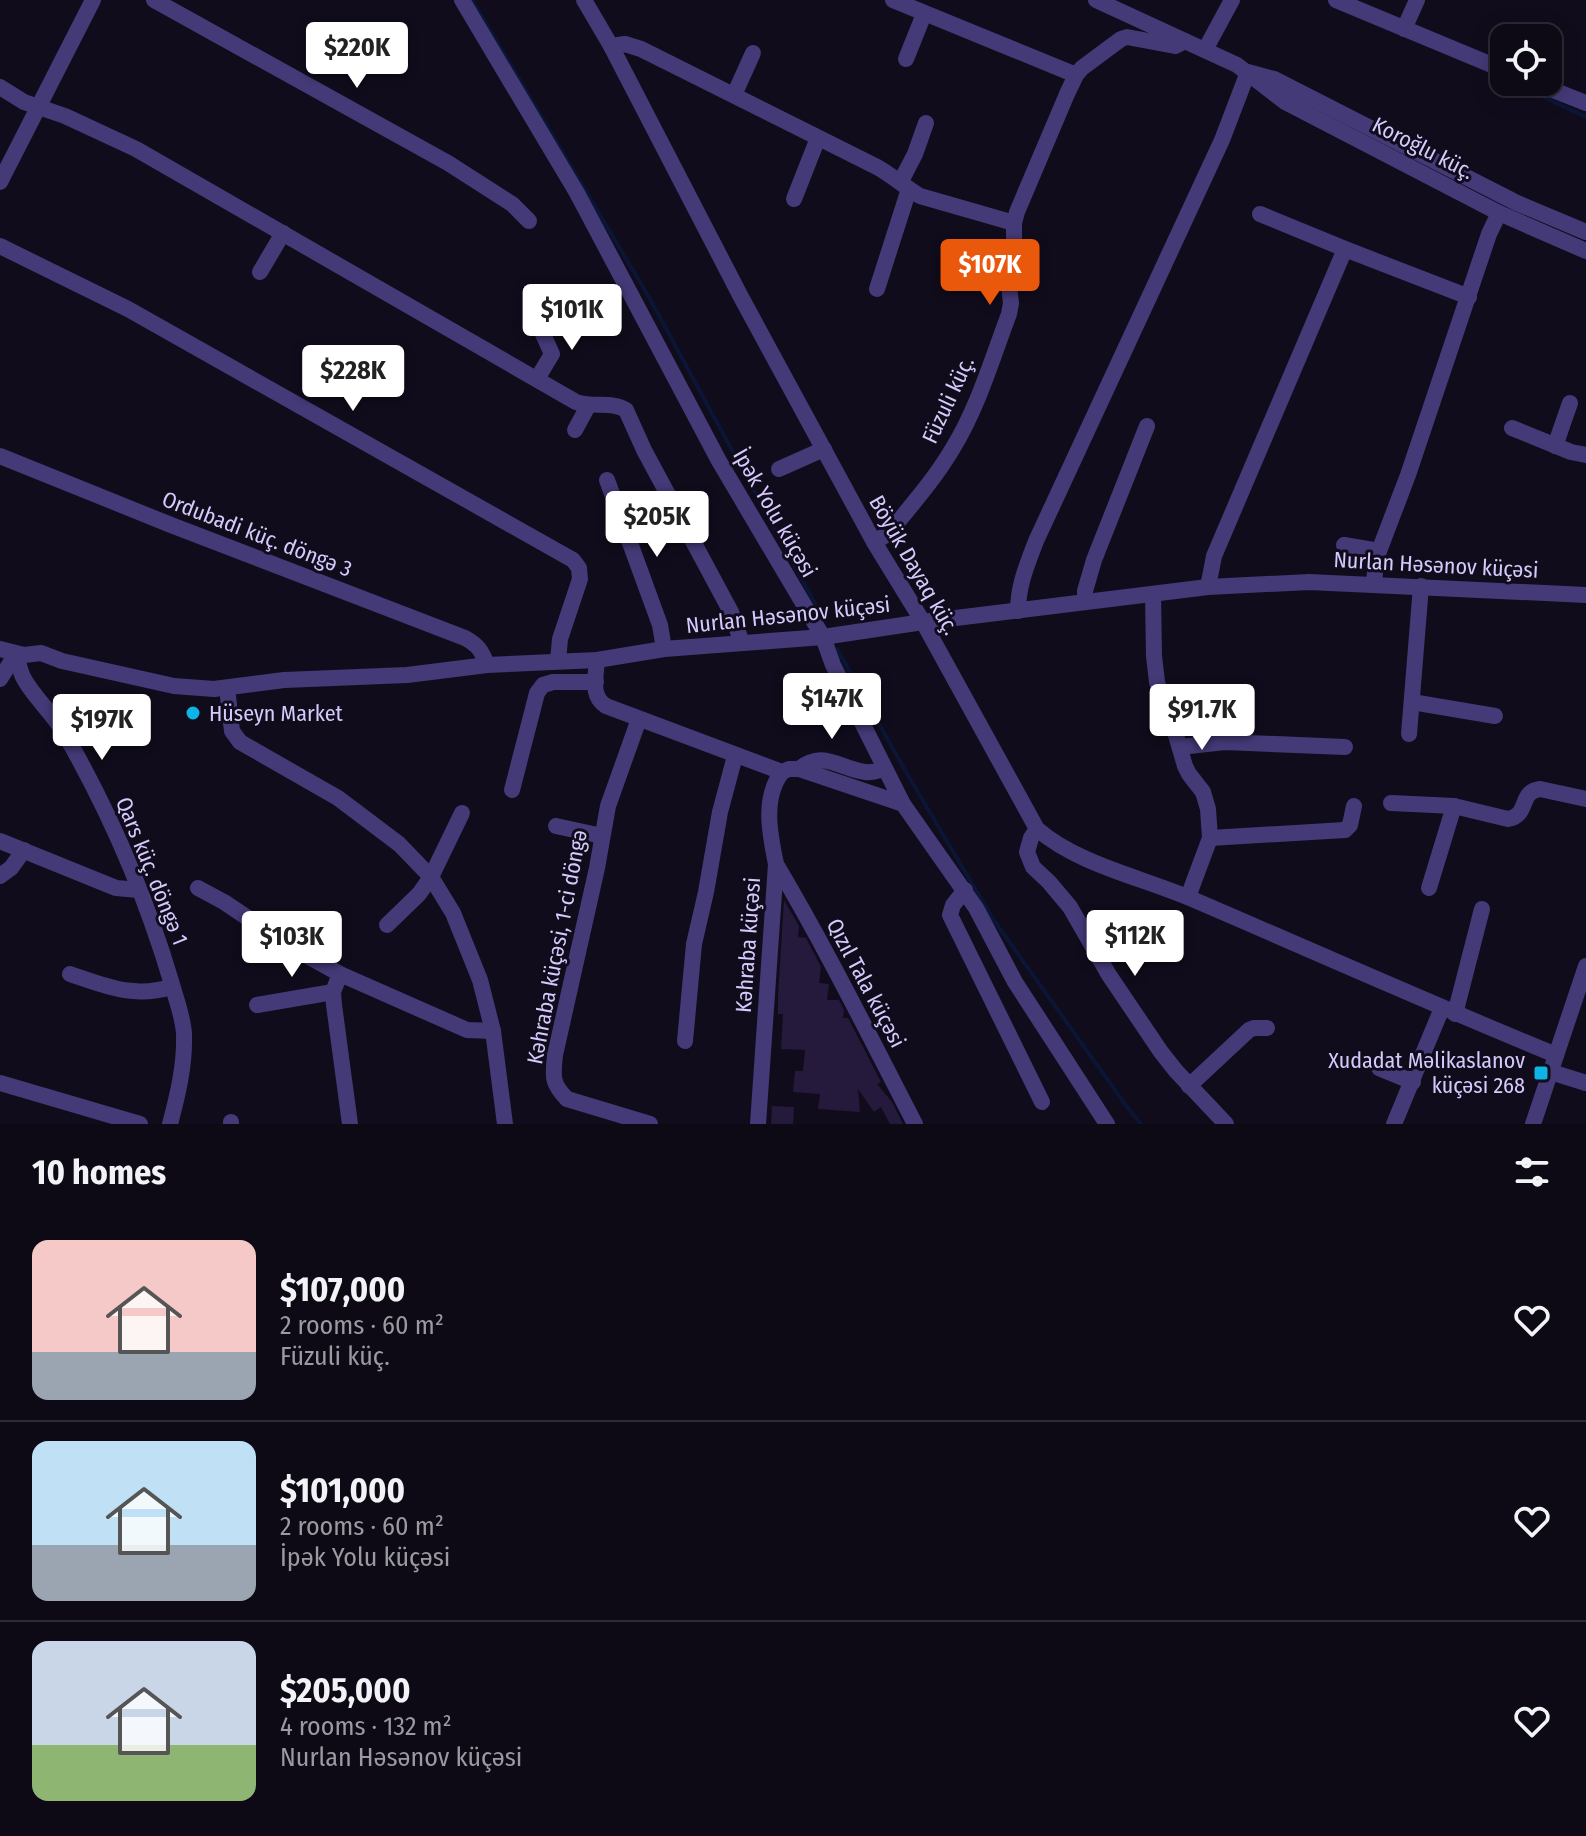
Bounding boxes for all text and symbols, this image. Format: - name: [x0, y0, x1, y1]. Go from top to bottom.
- pin: $220K: [301, 22, 413, 90]
- map controls: [1490, 24, 1562, 96]
- button: locate: [1490, 24, 1562, 96]
- text: $220K: [324, 32, 390, 63]
- street label: Koroğlu küç.: [1368, 111, 1478, 185]
- pin: $107K: [934, 239, 1046, 307]
- text: $107K: [959, 249, 1021, 280]
- pin: $101K: [516, 284, 628, 352]
- text: $101K: [541, 294, 603, 325]
- pin: $228K: [297, 345, 409, 413]
- street label: Füzuli küç.: [916, 352, 980, 448]
- text: $228K: [320, 355, 386, 386]
- street label: İpək Yolu küçəsi: [727, 444, 823, 582]
- street label: Ordubadi küç. döngə 3: [158, 485, 356, 583]
- pin: $205K: [601, 491, 713, 559]
- street label: Böyük Dayaq küç.: [863, 491, 965, 639]
- text: $205K: [624, 501, 690, 532]
- street label: Nurlan Həsənov küçəsi: [1333, 546, 1539, 584]
- street label: Nurlan Həsənov küçəsi: [685, 591, 891, 639]
- pin: $147K: [776, 673, 888, 741]
- text: $147K: [801, 683, 863, 714]
- pin: $91.7K: [1137, 684, 1267, 752]
- pin: $197K: [46, 694, 158, 762]
- text: $91.7K: [1168, 694, 1236, 725]
- place label: Hüseyn Market: [209, 700, 344, 727]
- text: $197K: [71, 704, 133, 735]
- marker: Hüseyn Market: [184, 704, 202, 722]
- street label: Qars küç. döngə 1: [110, 793, 194, 949]
- street label: Kəhraba küçəsi, 1-ci döngə: [521, 827, 593, 1067]
- street label: Kəhraba küçəsi: [730, 876, 766, 1014]
- pin: $112K: [1079, 910, 1191, 978]
- pin: $103K: [236, 911, 348, 979]
- street label: Qızıl Tala küçəsi: [821, 914, 911, 1052]
- text: $112K: [1105, 920, 1165, 951]
- text: $103K: [260, 921, 324, 952]
- place label: Xudadat Məlikaslanov küçəsi 268: [1328, 1047, 1525, 1099]
- marker: Xudadat Məlikaslanov küçəsi 268: [1532, 1064, 1550, 1082]
- icon: filters: [1510, 1150, 1554, 1194]
- text: 10 homes: [32, 1152, 166, 1193]
- text: $107,000: [280, 1269, 405, 1310]
- icon: home: [96, 1272, 192, 1368]
- icon: heart: [1510, 1298, 1554, 1342]
- text: 2 rooms · 60 m²: [280, 1310, 444, 1341]
- text: Füzuli küç.: [280, 1341, 390, 1372]
- text: $101,000: [280, 1470, 405, 1511]
- icon: home: [96, 1473, 192, 1569]
- icon: heart: [1510, 1499, 1554, 1543]
- text: 2 rooms · 60 m²: [280, 1511, 444, 1542]
- text: İpək Yolu küçəsi: [280, 1542, 450, 1573]
- text: $205,000: [280, 1670, 411, 1711]
- icon: home: [96, 1673, 192, 1769]
- icon: heart: [1510, 1699, 1554, 1743]
- text: 4 rooms · 132 m²: [280, 1711, 452, 1742]
- text: Nurlan Həsənov küçəsi: [280, 1742, 522, 1773]

